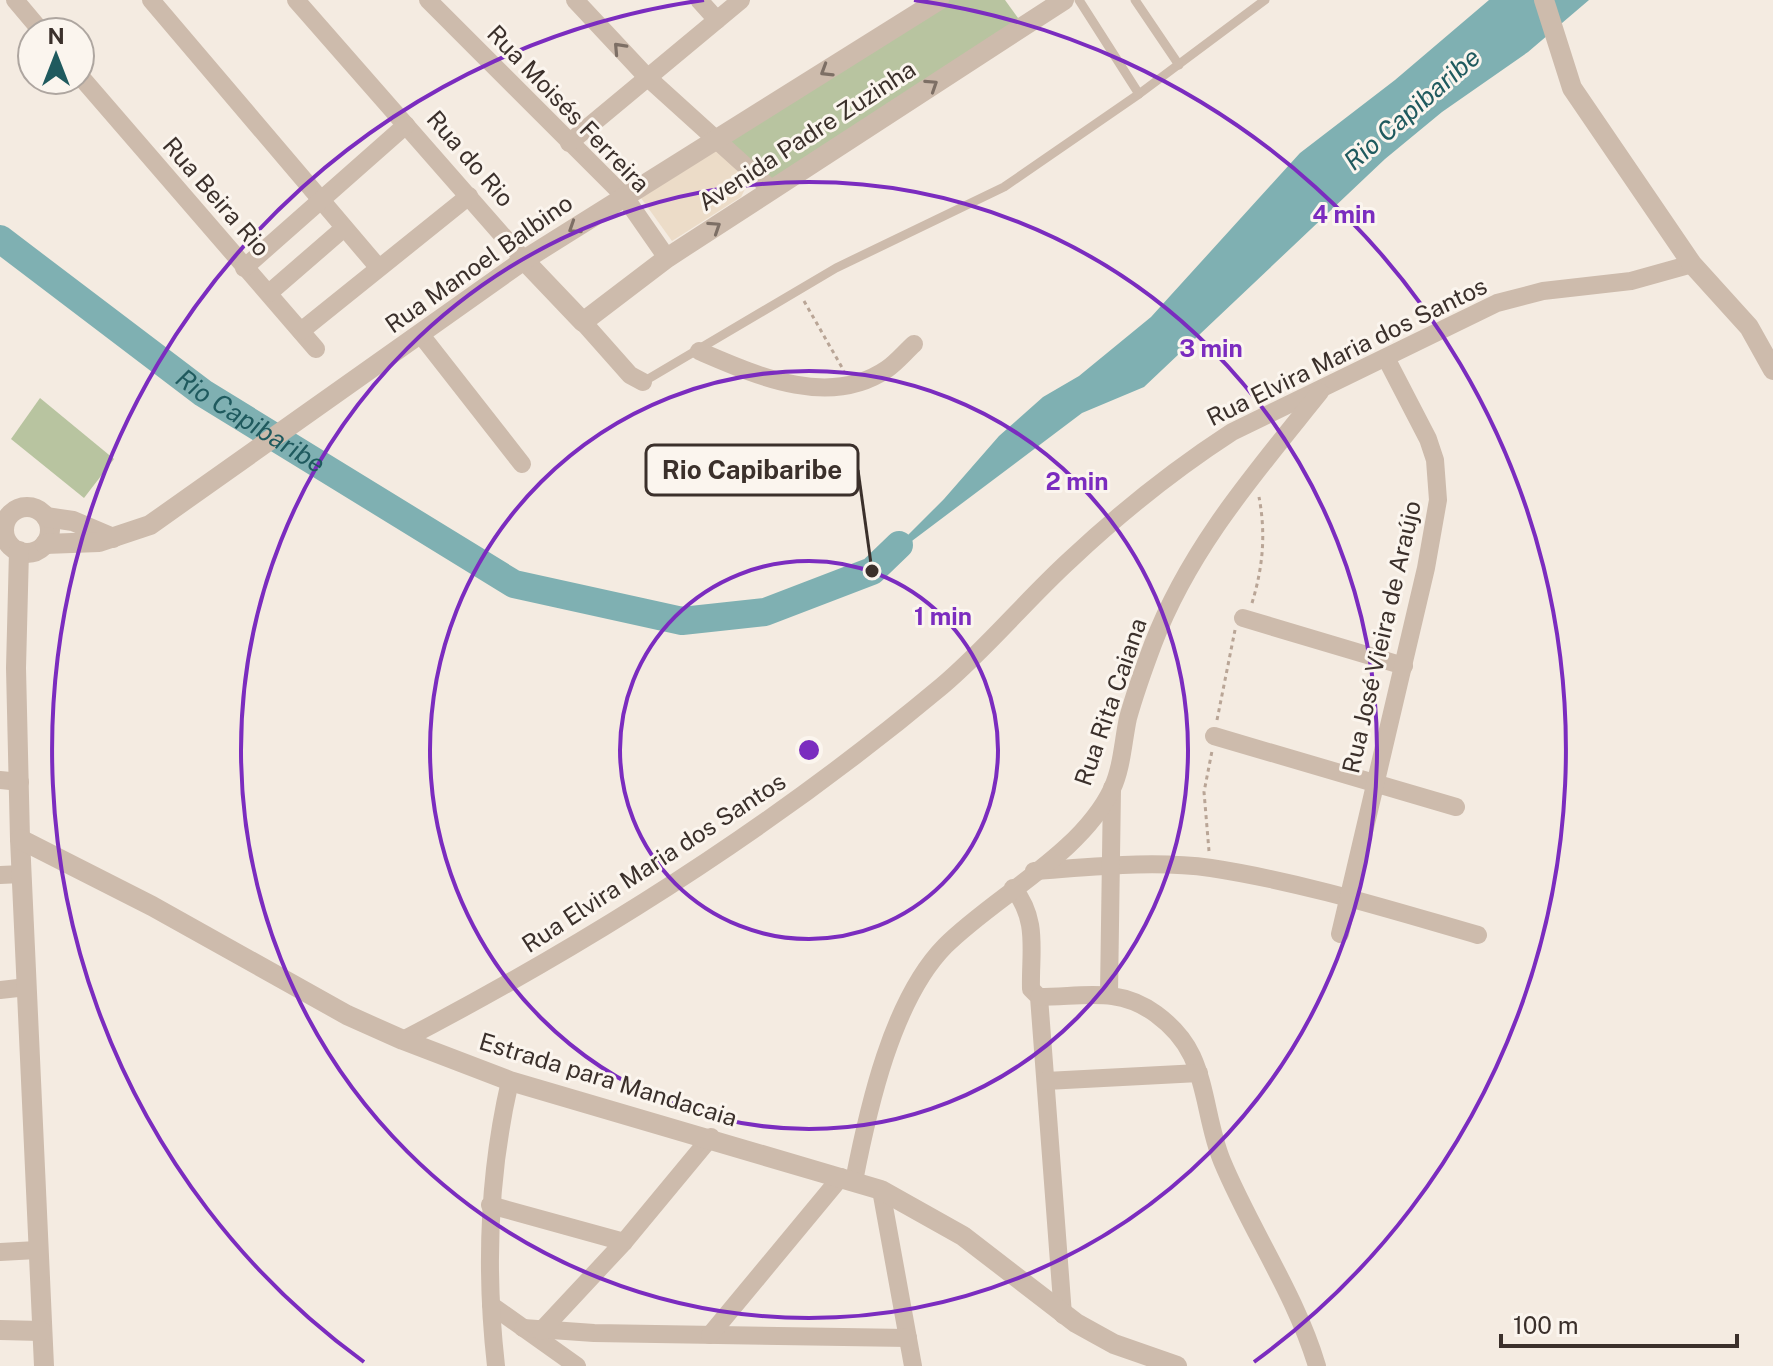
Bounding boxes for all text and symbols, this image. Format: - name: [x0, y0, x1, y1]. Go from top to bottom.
- north arrow: [16, 16, 96, 96]
- street label: Rua Moisés Ferreira: [482, 19, 656, 198]
- text: N: [47, 23, 65, 49]
- water label: Rio Capibaribe: [1337, 41, 1486, 176]
- one-way arrow: [614, 43, 629, 57]
- street label: Avenida Padre Zuzinha: [693, 54, 920, 216]
- one-way arrow: [820, 62, 835, 77]
- one-way arrow: [924, 80, 938, 95]
- street label: Rua do Rio: [422, 105, 520, 212]
- street label: Rua Beira Rio: [157, 131, 276, 262]
- street label: Rua Manoel Balbino: [379, 188, 577, 338]
- text: 4 min: [1312, 200, 1376, 228]
- one-way arrow: [568, 219, 583, 234]
- one-way arrow: [706, 222, 720, 237]
- street label: Rua Elvira Maria dos Santos: [1202, 271, 1491, 431]
- text: 3 min: [1179, 334, 1243, 362]
- water label: Rio Capibaribe: [170, 362, 331, 479]
- callout: Rio Capibaribe: [646, 445, 858, 495]
- text: Rio Capibaribe: [662, 454, 842, 485]
- text: 2 min: [1046, 467, 1108, 495]
- street label: Rua José Vieira de Araújo: [1336, 498, 1426, 776]
- text: 1 min: [914, 602, 972, 630]
- street label: Rua Rita Caiana: [1068, 614, 1152, 789]
- centre of rings: [795, 736, 823, 764]
- street label: Rua Elvira Maria dos Santos: [517, 766, 790, 958]
- street label: Estrada para Mandacaia: [476, 1026, 741, 1132]
- scale bar: [1501, 1298, 1737, 1348]
- text: 100 m: [1513, 1311, 1579, 1339]

